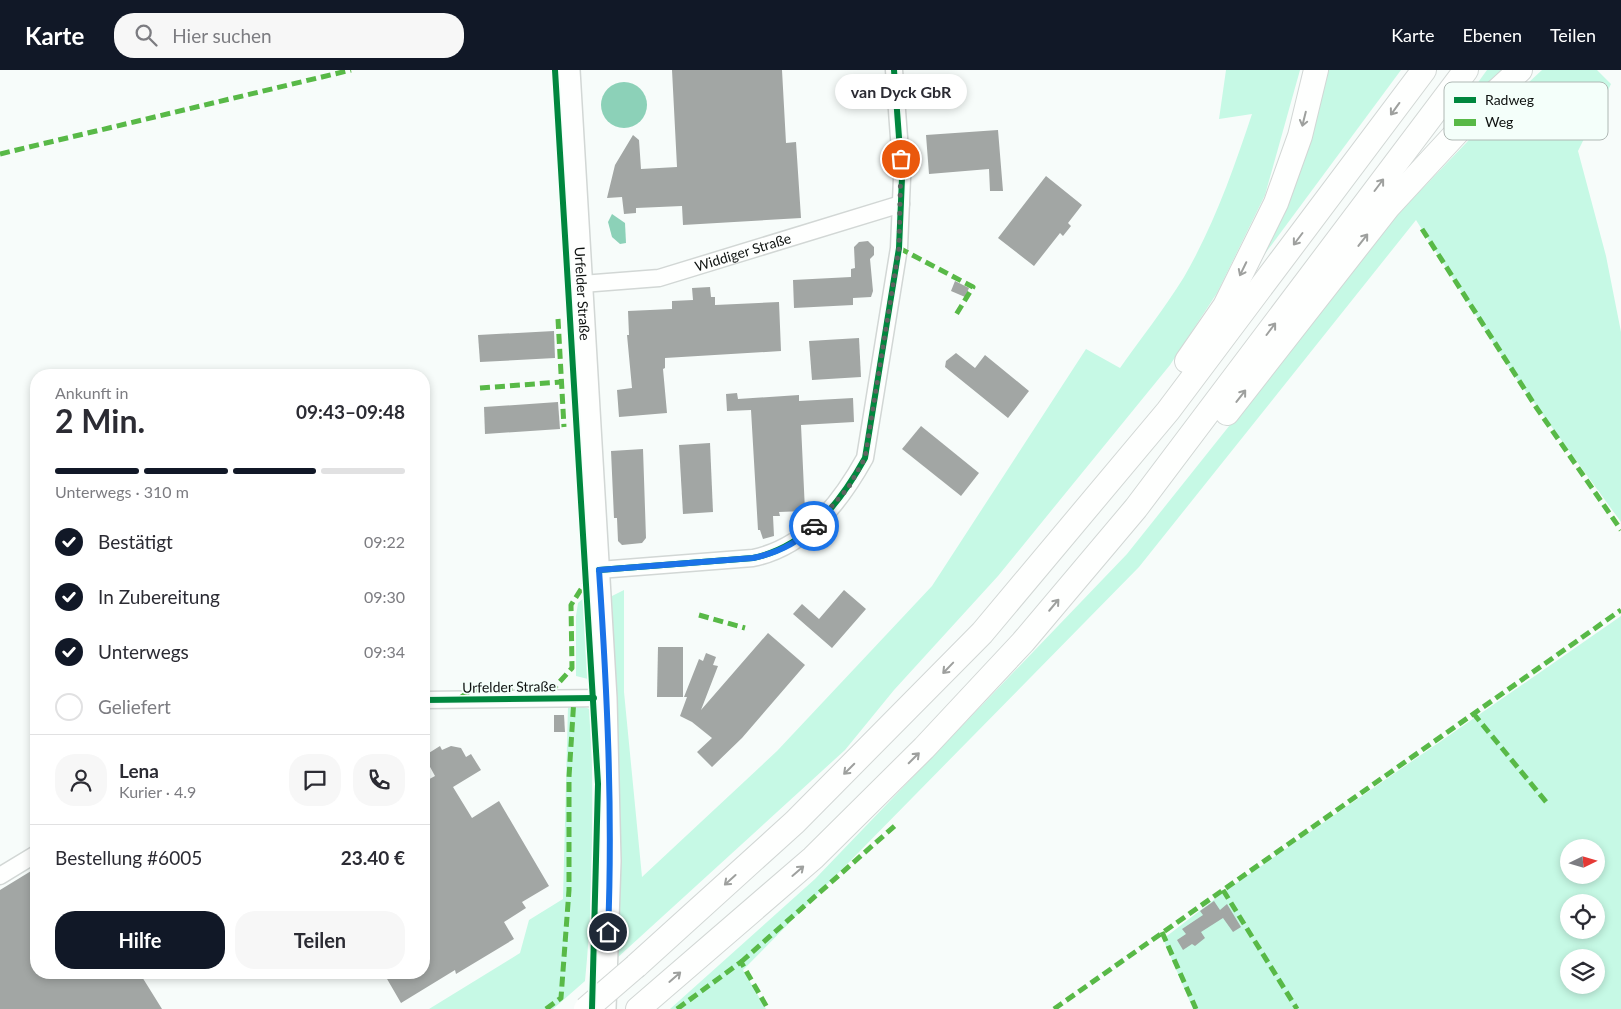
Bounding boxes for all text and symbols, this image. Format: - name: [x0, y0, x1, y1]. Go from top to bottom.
- search box: [114, 13, 464, 58]
- text: Karte: [25, 21, 84, 50]
- icon: search: [132, 21, 160, 49]
- text: Hier suchen: [172, 24, 272, 47]
- text: Karte: [1391, 24, 1434, 46]
- text: Ebenen: [1462, 24, 1522, 46]
- text: Teilen: [1550, 24, 1596, 46]
- callout: van Dyck GbR: [835, 74, 967, 109]
- text: van Dyck GbR: [851, 82, 951, 101]
- legend: [1444, 82, 1608, 140]
- text: Radweg: [1485, 91, 1534, 108]
- one-way arrow: [1390, 102, 1400, 116]
- one-way arrow: [1299, 110, 1308, 126]
- text: Weg: [1485, 113, 1513, 130]
- pin: [880, 138, 922, 180]
- icon: bag: [887, 145, 915, 173]
- one-way arrow: [1374, 178, 1384, 192]
- street label: Widdiger Straße: [693, 229, 793, 275]
- one-way arrow: [1293, 232, 1303, 246]
- one-way arrow: [1357, 234, 1368, 247]
- street label: Urfelder Straße: [571, 246, 594, 341]
- one-way arrow: [1238, 261, 1248, 276]
- one-way arrow: [1266, 322, 1276, 336]
- text: Ankunft in: [55, 383, 128, 402]
- one-way arrow: [1236, 390, 1247, 403]
- text: 09:43–09:48: [296, 400, 405, 423]
- text: 2 Min.: [55, 401, 145, 440]
- text: Unterwegs · 310 m: [55, 482, 189, 501]
- courier: [789, 501, 839, 551]
- icon: car: [800, 512, 828, 540]
- icon: check: [55, 528, 83, 556]
- text: Bestätigt: [98, 530, 173, 553]
- text: 09:22: [364, 532, 405, 551]
- icon: check: [55, 583, 83, 611]
- text: In Zubereitung: [98, 585, 220, 608]
- text: 09:30: [364, 587, 405, 606]
- one-way arrow: [1049, 599, 1060, 612]
- icon: check: [55, 638, 83, 666]
- text: Unterwegs: [98, 640, 189, 663]
- text: 09:34: [364, 642, 405, 661]
- one-way arrow: [942, 662, 954, 674]
- street label: Urfelder Straße: [462, 677, 556, 696]
- text: Geliefert: [98, 695, 171, 718]
- one-way arrow: [908, 752, 920, 764]
- button: person: [55, 754, 107, 806]
- button: chat: [289, 754, 341, 806]
- button: phone: [353, 754, 405, 806]
- text: Lena: [119, 759, 159, 782]
- one-way arrow: [842, 763, 855, 775]
- text: Kurier · 4.9: [119, 782, 196, 801]
- north arrow: [1560, 839, 1605, 884]
- map controls: [1560, 839, 1605, 994]
- text: Bestellung #6005: [55, 846, 202, 869]
- text: 23.40 €: [341, 846, 405, 869]
- one-way arrow: [792, 865, 805, 877]
- one-way arrow: [724, 874, 737, 886]
- button: locate: [1560, 894, 1605, 939]
- button: Hilfe: [55, 911, 225, 969]
- button: Teilen: [235, 911, 405, 969]
- pin: [587, 911, 629, 953]
- icon: home: [594, 918, 622, 946]
- button: layers: [1560, 949, 1605, 994]
- one-way arrow: [669, 971, 682, 983]

